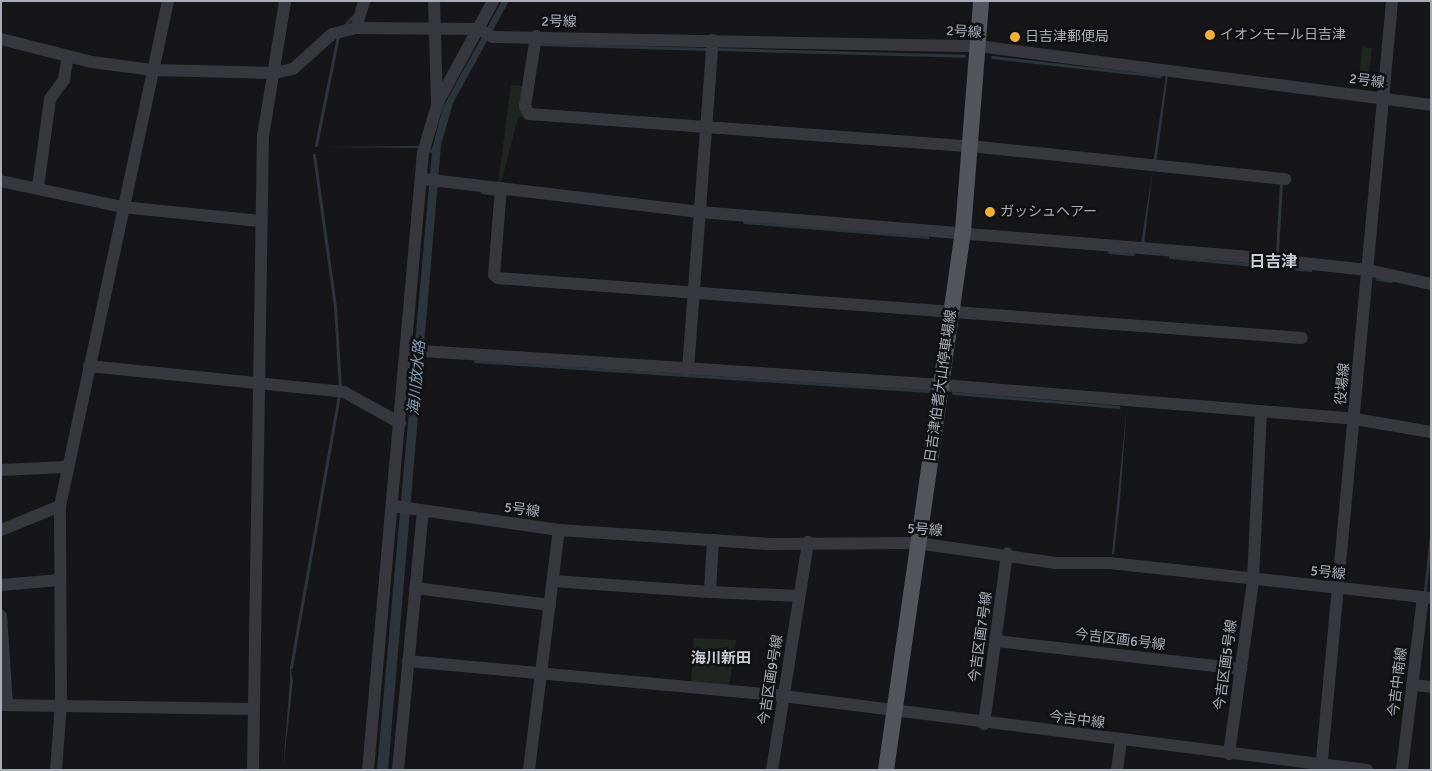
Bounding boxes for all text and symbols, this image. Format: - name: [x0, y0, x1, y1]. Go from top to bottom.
- street label: 2号線: [541, 13, 577, 31]
- street label: 2号線: [946, 23, 982, 41]
- place label: イオンモール日吉津: [1220, 27, 1346, 43]
- place label: 日吉津郵便局: [1025, 29, 1109, 45]
- marker: イオンモール日吉津: [1204, 29, 1216, 41]
- marker: 日吉津郵便局: [1009, 31, 1021, 43]
- street label: 2号線: [1348, 70, 1386, 92]
- place label: ガッシュヘアー: [1000, 204, 1097, 220]
- marker: ガッシュヘアー: [984, 206, 996, 218]
- district label: 日吉津: [1249, 252, 1297, 272]
- street label: 日吉津伯耆大山停車場線: [922, 309, 960, 463]
- water label: 海川放水路: [405, 340, 429, 416]
- street label: 役場線: [1333, 362, 1353, 406]
- street label: 5号線: [503, 499, 541, 521]
- street label: 5号線: [907, 520, 943, 540]
- street label: 5号線: [1309, 563, 1347, 583]
- street label: 今吉区画7号線: [966, 590, 996, 684]
- street label: 今吉区画5号線: [1211, 618, 1241, 712]
- street label: 今吉区画6号線: [1074, 626, 1166, 654]
- street label: 今吉区画9号線: [756, 633, 786, 727]
- street label: 今吉中南線: [1385, 646, 1411, 718]
- district label: 海川新田: [691, 650, 751, 668]
- street label: 今吉中線: [1048, 708, 1106, 732]

